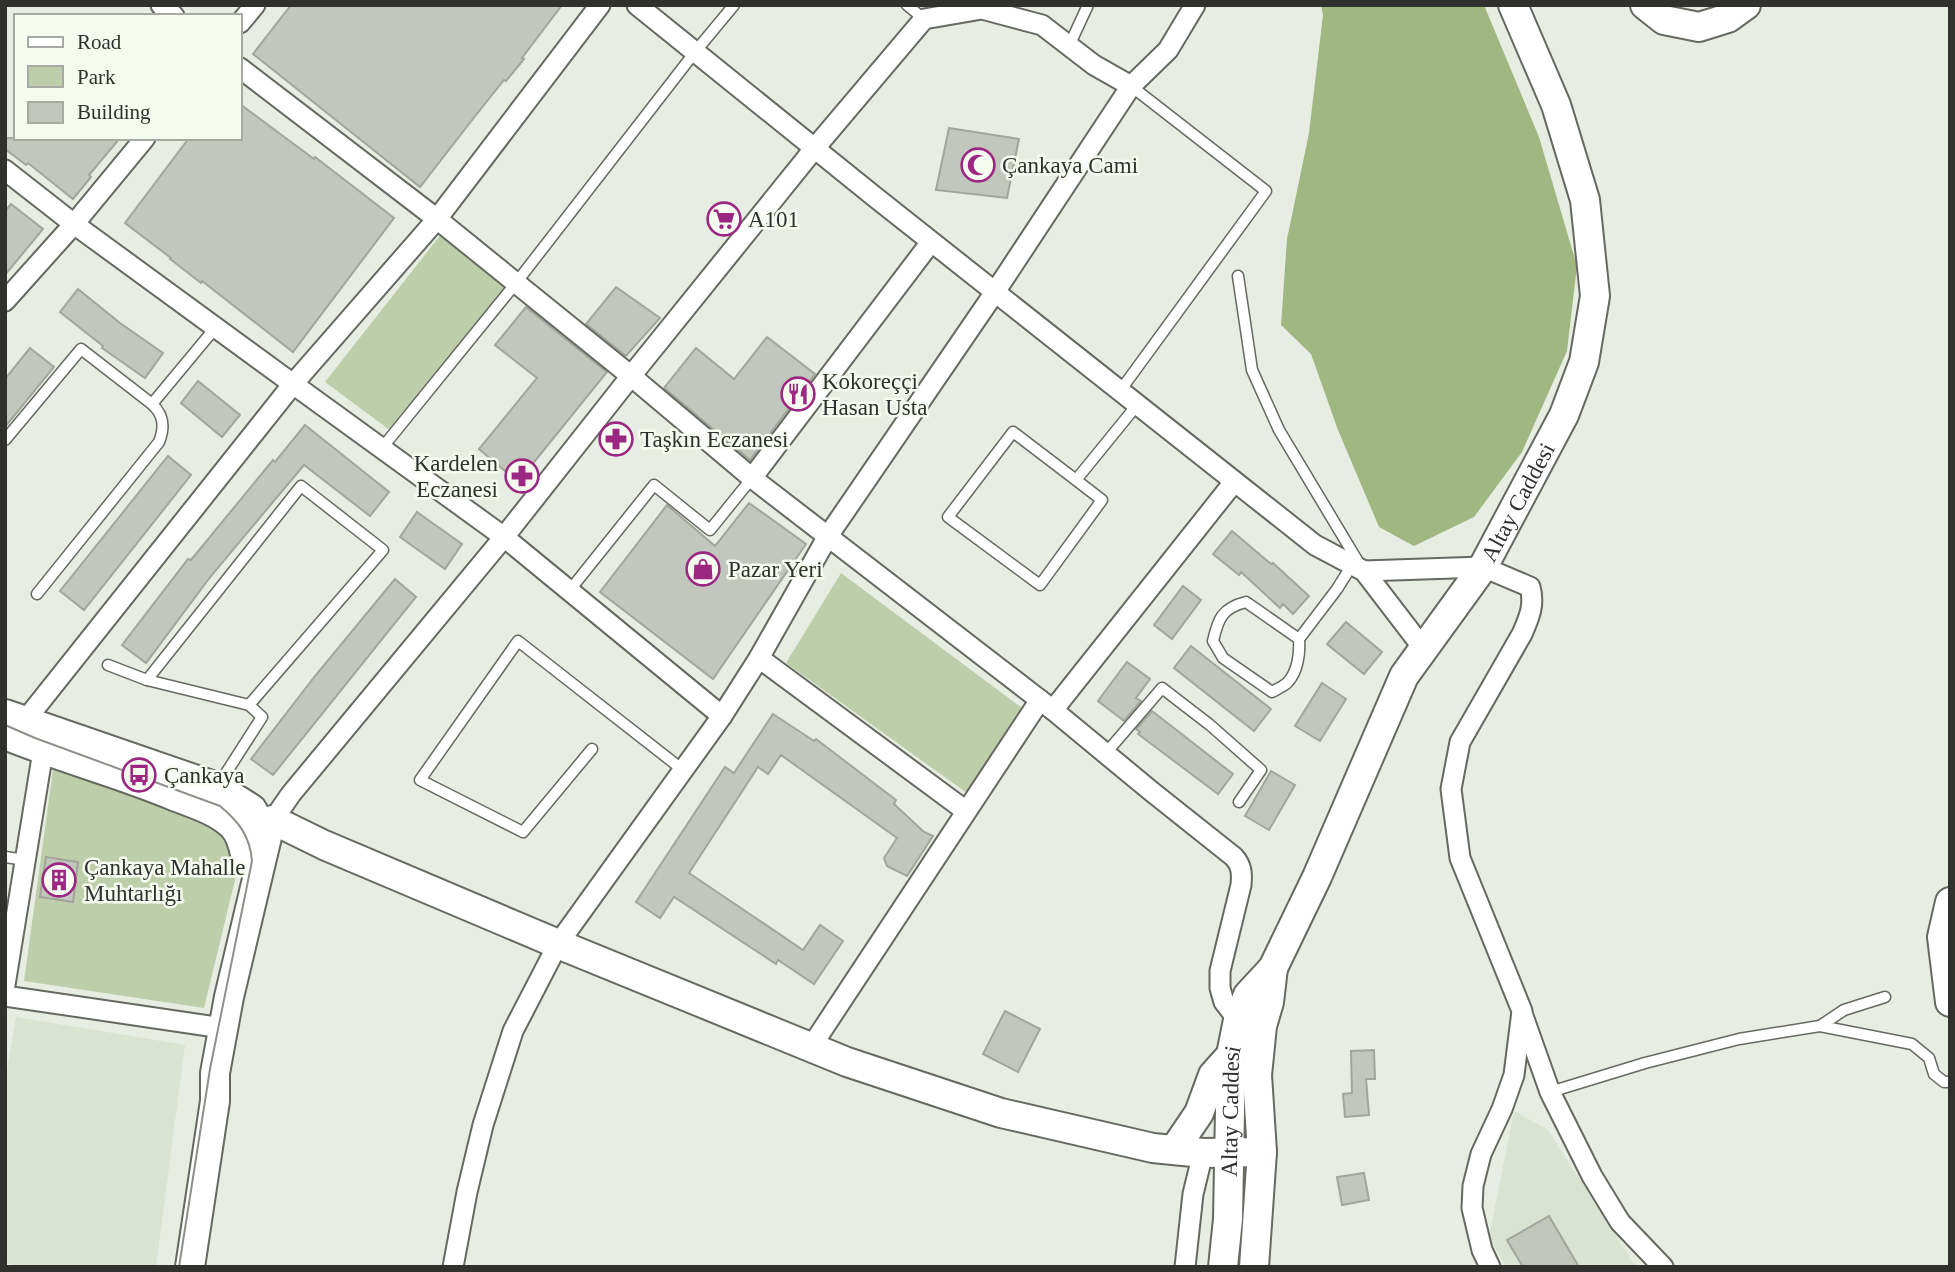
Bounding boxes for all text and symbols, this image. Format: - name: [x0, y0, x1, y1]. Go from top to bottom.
- legend: [14, 14, 242, 140]
- text: Road: [77, 30, 122, 54]
- text: Park: [77, 65, 116, 89]
- text: Building: [77, 100, 151, 124]
- mosque icon: Çankaya Cami: [959, 146, 997, 184]
- place label: Çankaya Cami: [1002, 153, 1138, 178]
- supermarket icon: A101: [705, 200, 743, 238]
- place label: A101: [748, 207, 799, 232]
- place label: Kokoreççi Hasan Usta: [822, 369, 927, 420]
- restaurant icon: Kokoreççi Hasan Usta: [779, 375, 817, 413]
- pharmacy icon: Taşkın Eczanesi: [597, 420, 635, 458]
- place label: Taşkın Eczanesi: [640, 427, 788, 452]
- street label: Altay Caddesi: [1476, 439, 1560, 566]
- place label: Kardelen Eczanesi: [414, 451, 498, 502]
- pharmacy icon: Kardelen Eczanesi: [503, 457, 541, 495]
- shop icon: Pazar Yeri: [684, 550, 722, 588]
- place label: Pazar Yeri: [728, 557, 823, 582]
- bus stop icon: Çankaya: [120, 756, 158, 794]
- place label: Çankaya: [164, 763, 244, 788]
- place label: Çankaya Mahalle Muhtarlığı: [84, 855, 246, 906]
- building icon: Çankaya Mahalle Muhtarlığı: [40, 861, 78, 899]
- street label: Altay Caddesi: [1217, 1044, 1246, 1177]

